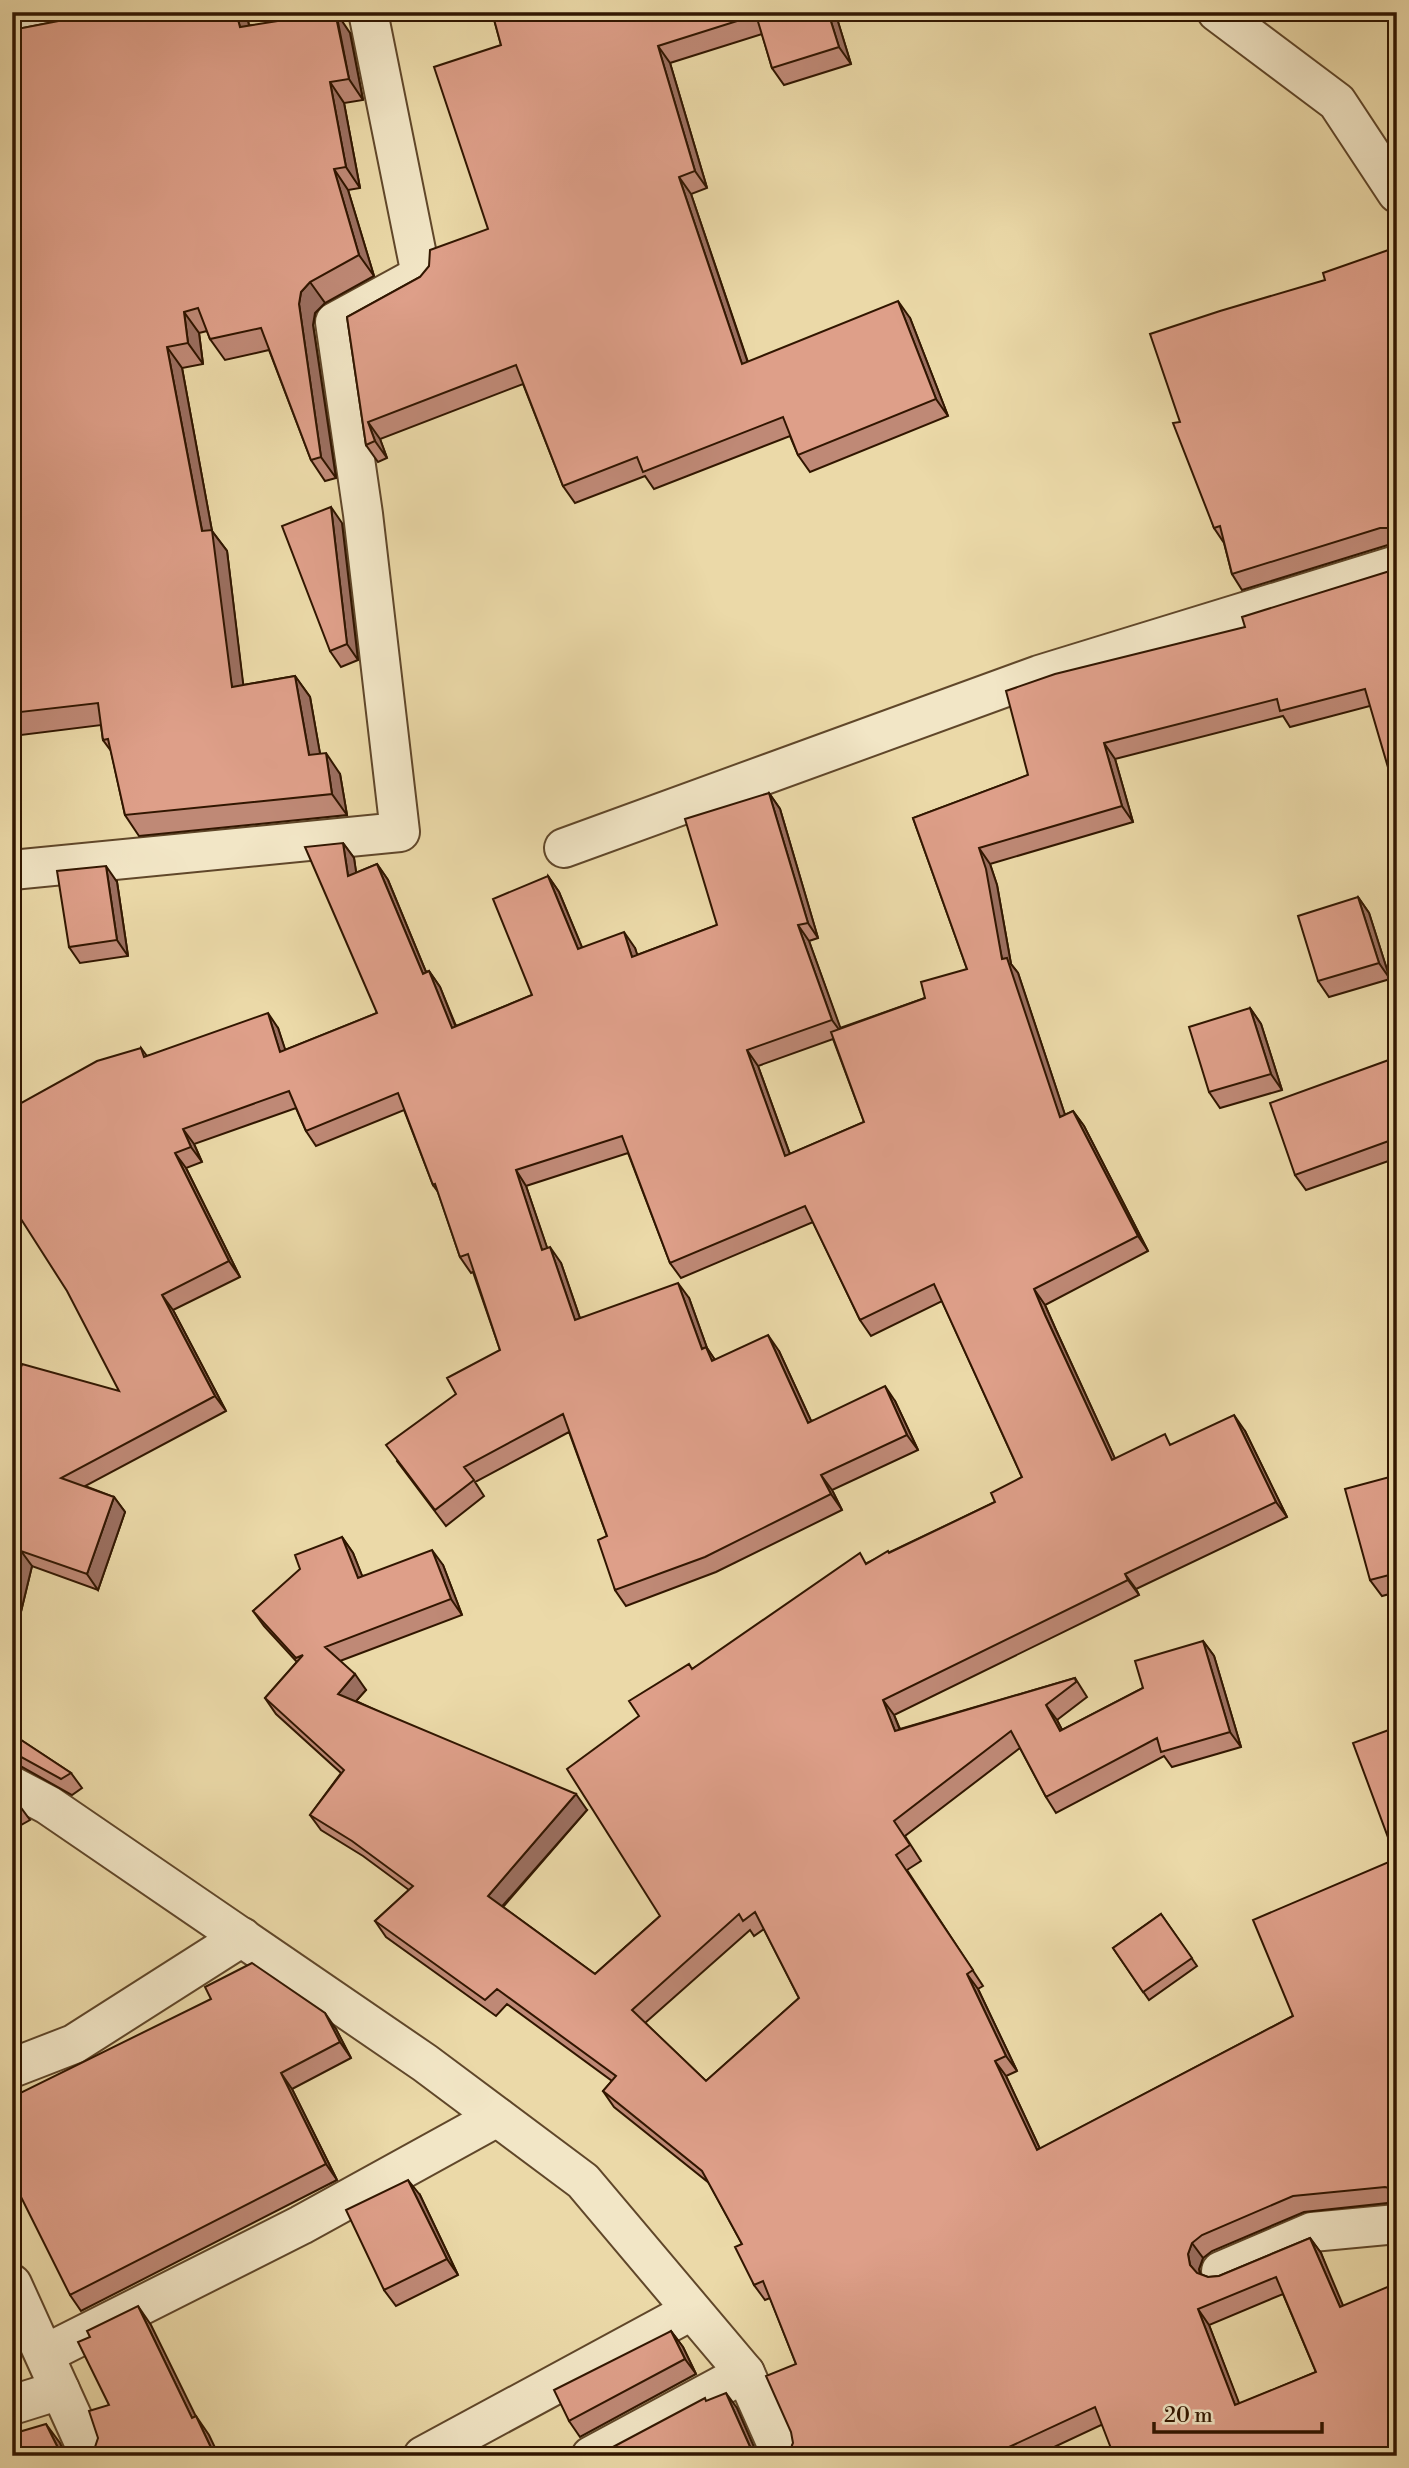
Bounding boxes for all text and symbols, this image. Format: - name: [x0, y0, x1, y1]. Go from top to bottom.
- scale bar: [1154, 2391, 1322, 2435]
- text: 20 m: [1164, 2403, 1213, 2429]

